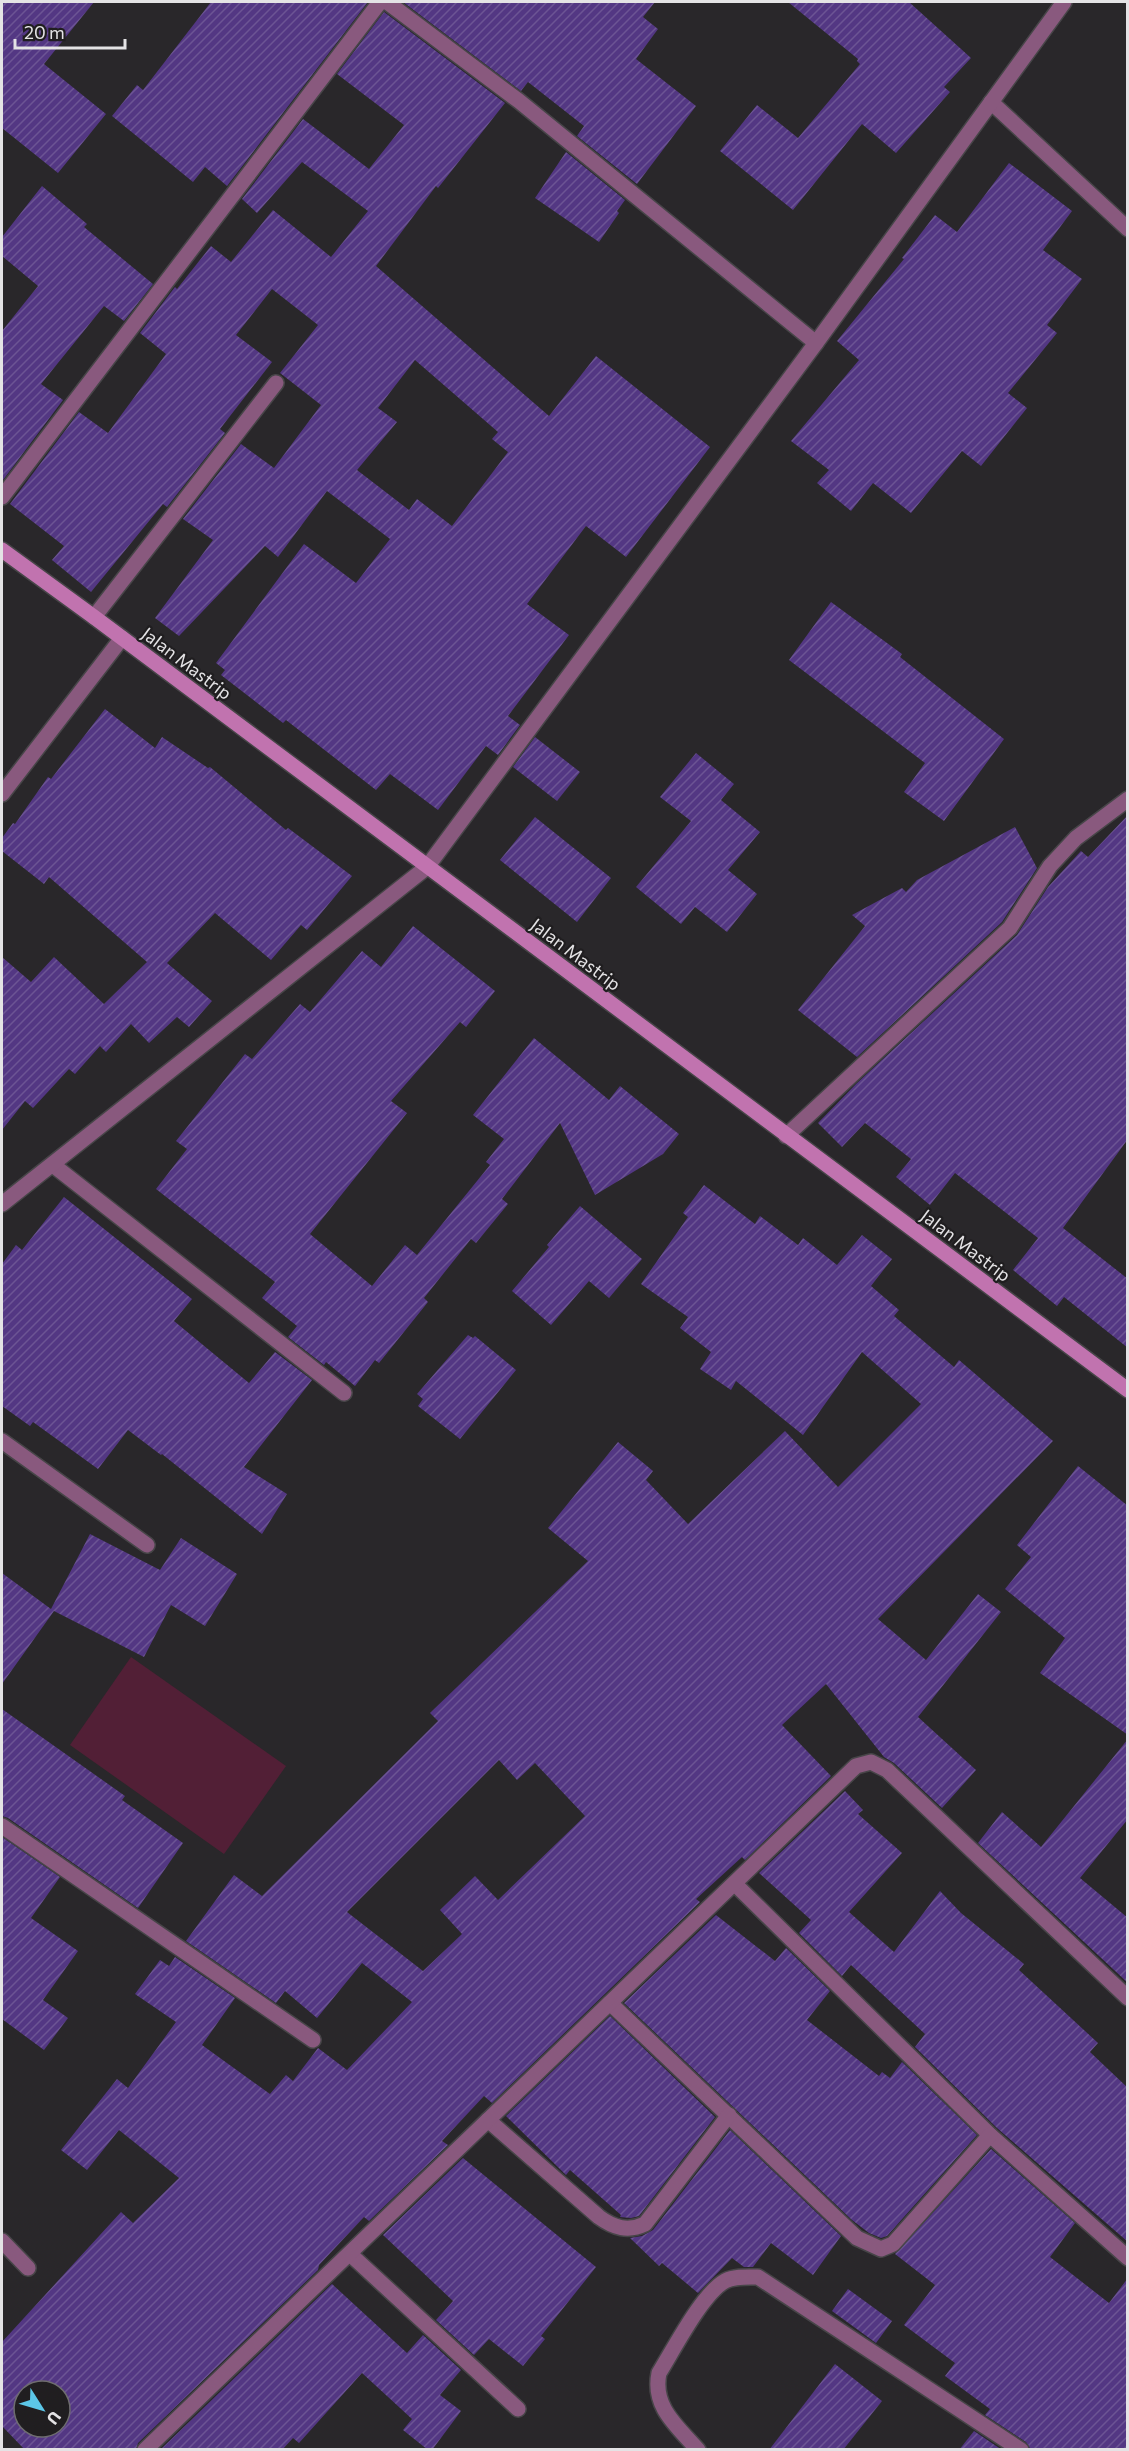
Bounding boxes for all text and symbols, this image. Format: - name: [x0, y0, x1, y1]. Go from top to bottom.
- scale bar: [15, 12, 124, 50]
- text: 20 m: [24, 21, 65, 43]
- street label: Jalan Mastrip: [138, 622, 236, 704]
- street label: Jalan Mastrip: [527, 913, 625, 995]
- street label: Jalan Mastrip: [917, 1204, 1015, 1286]
- north arrow: [12, 2379, 72, 2439]
- text: U: [43, 2408, 65, 2429]

